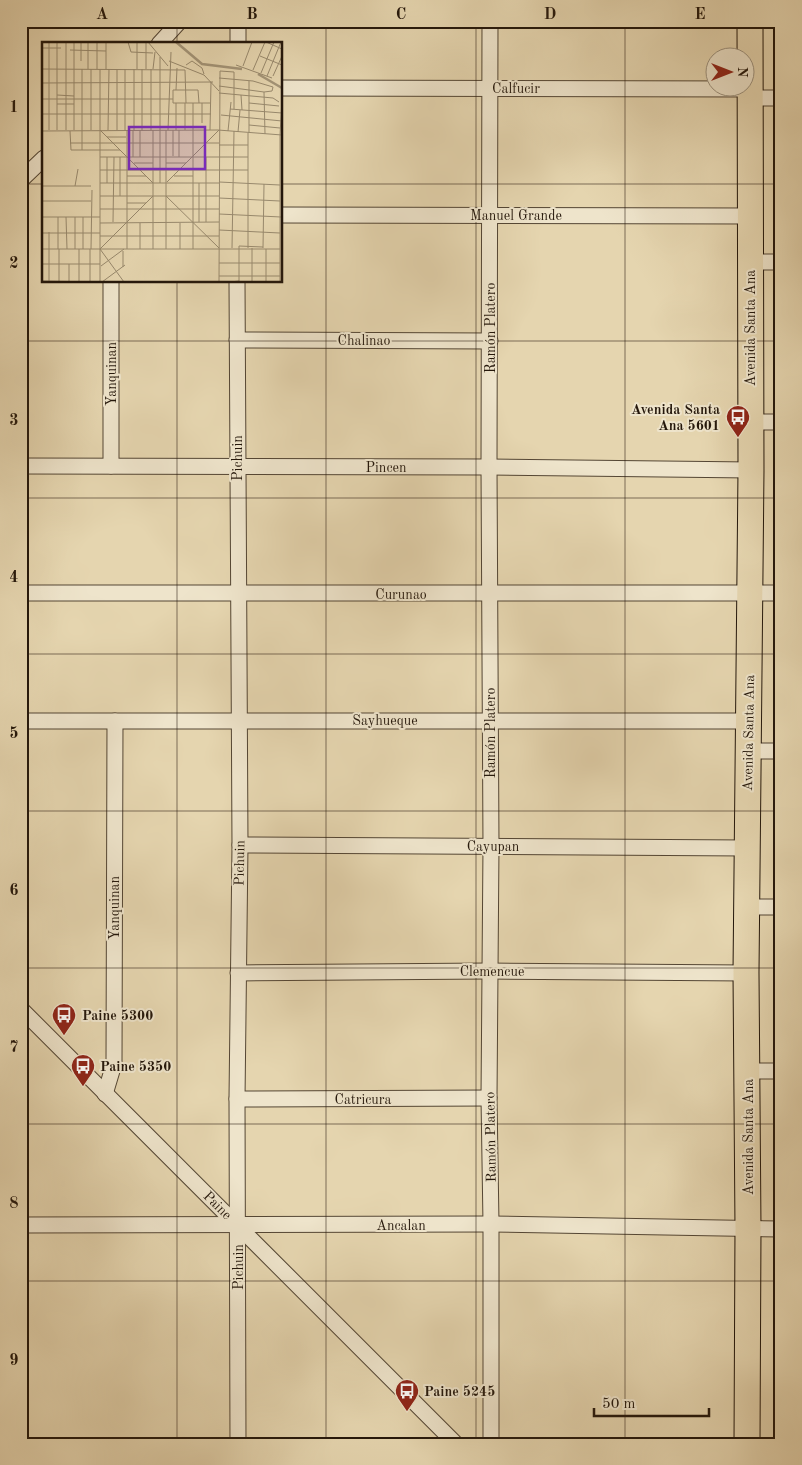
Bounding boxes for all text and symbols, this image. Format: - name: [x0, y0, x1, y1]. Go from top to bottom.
- text: A: [96, 7, 108, 23]
- text: B: [246, 7, 258, 23]
- text: C: [396, 7, 406, 23]
- text: D: [544, 7, 556, 23]
- text: E: [694, 7, 706, 23]
- inset map: [42, 42, 282, 282]
- north arrow: [704, 48, 754, 98]
- text: N: [735, 67, 749, 78]
- street label: Calfucir: [492, 82, 540, 96]
- text: 1: [9, 100, 19, 116]
- street label: Manuel Grande: [470, 209, 562, 223]
- text: 2: [9, 256, 19, 272]
- street label: Avenida Santa Ana: [744, 270, 758, 386]
- street label: Ramón Platero: [484, 283, 498, 373]
- street label: Chalinao: [338, 334, 390, 348]
- street label: Yanquinan: [105, 342, 119, 406]
- place label: Avenida Santa Ana 5601: [631, 403, 720, 433]
- bus stop icon: Avenida Santa Ana 5601: [725, 404, 751, 438]
- text: 3: [9, 413, 19, 429]
- street label: Pichuin: [231, 435, 245, 481]
- street label: Pincen: [366, 461, 407, 475]
- text: 4: [9, 570, 19, 586]
- street label: Curunao: [375, 588, 427, 602]
- street label: Avenida Santa Ana: [741, 675, 757, 791]
- street label: Ramón Platero: [484, 688, 498, 778]
- street label: Sayhueque: [352, 714, 418, 728]
- text: 5: [9, 726, 19, 742]
- street label: Pichuin: [233, 840, 247, 886]
- street label: Cayupan: [467, 840, 520, 854]
- street label: Yanquinan: [108, 876, 122, 940]
- text: 6: [9, 883, 19, 899]
- street label: Clemencue: [460, 965, 524, 979]
- bus stop icon: Paine 5300: [51, 1002, 77, 1036]
- place label: Paine 5300: [82, 1009, 153, 1023]
- text: 7: [9, 1040, 19, 1056]
- bus stop icon: Paine 5350: [70, 1053, 96, 1087]
- place label: Paine 5350: [100, 1060, 171, 1074]
- street label: Avenida Santa Ana: [742, 1079, 756, 1195]
- street label: Ramón Platero: [483, 1091, 499, 1182]
- street label: Catricura: [335, 1093, 392, 1107]
- street label: Paine: [200, 1189, 234, 1223]
- text: 8: [9, 1196, 19, 1212]
- street label: Ancalan: [376, 1219, 426, 1233]
- street label: Pichuin: [232, 1244, 246, 1290]
- text: 9: [9, 1353, 19, 1369]
- bus stop icon: Paine 5245: [394, 1378, 420, 1412]
- place label: Paine 5245: [424, 1385, 495, 1399]
- scale bar: [594, 1385, 710, 1417]
- text: 50 m: [602, 1397, 636, 1412]

